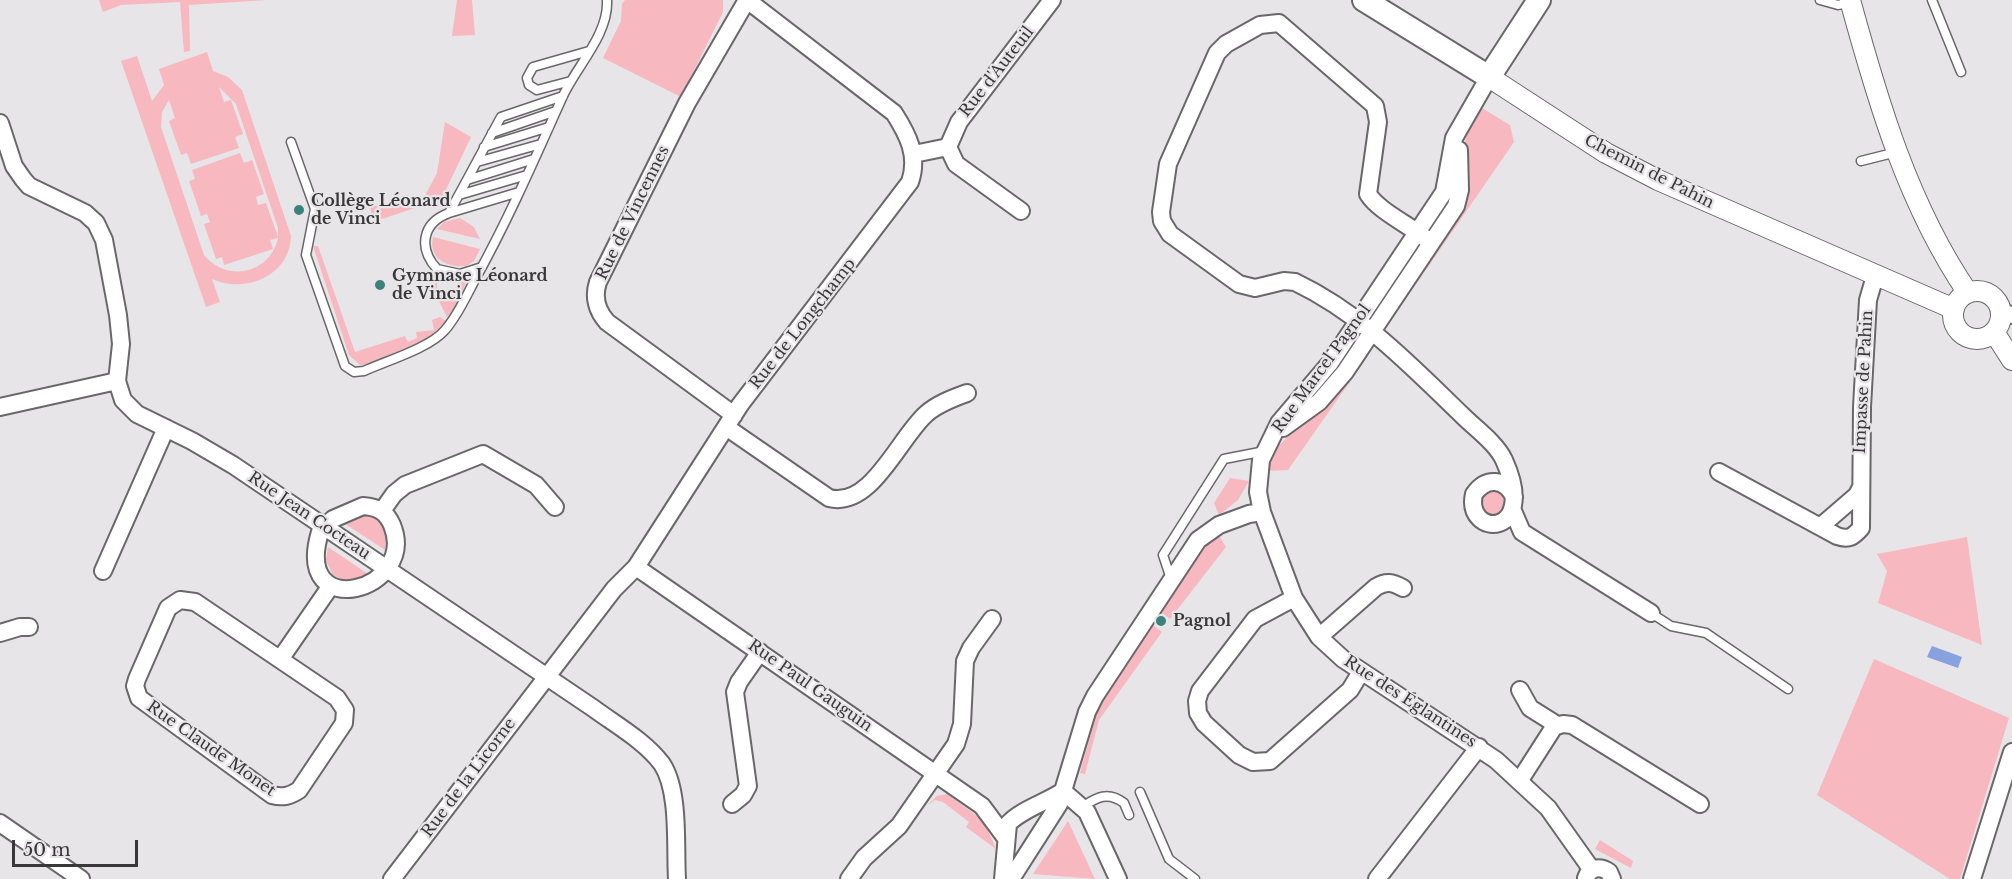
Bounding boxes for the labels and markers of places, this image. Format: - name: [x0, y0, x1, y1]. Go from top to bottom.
- place label: Collège Léonard de Vinci: [311, 191, 451, 229]
- marker: Collège Léonard de Vinci: [292, 203, 306, 217]
- place label: Gymnase Léonard de Vinci: [392, 266, 548, 304]
- marker: Gymnase Léonard de Vinci: [373, 278, 387, 292]
- place label: Pagnol: [1173, 611, 1231, 631]
- marker: Pagnol: [1154, 614, 1168, 628]

